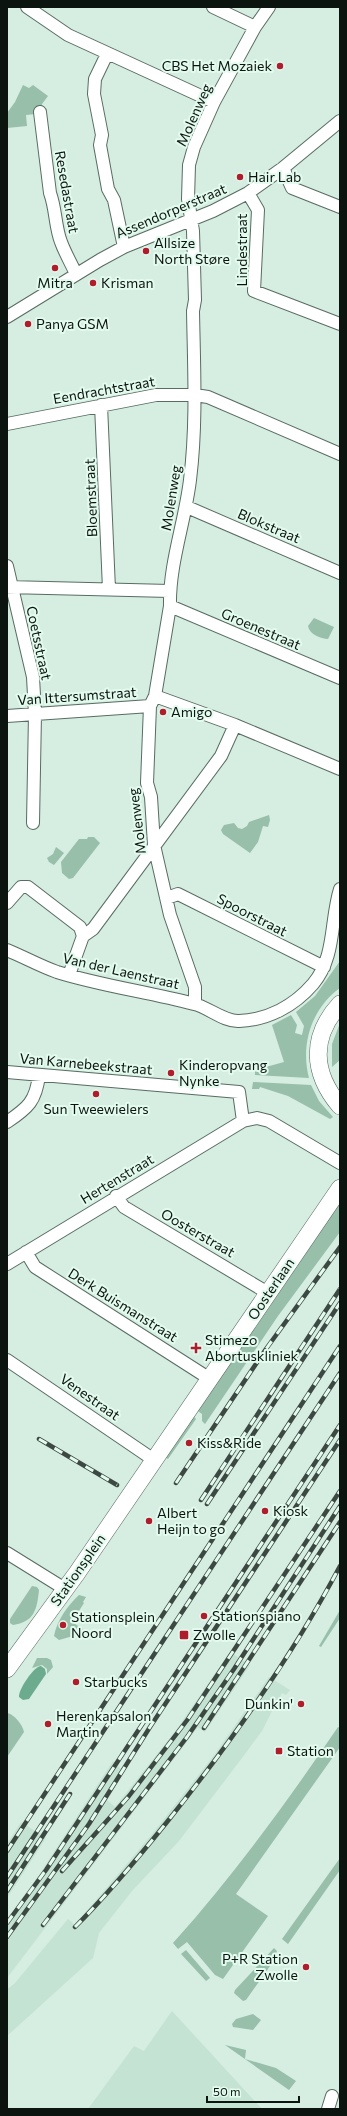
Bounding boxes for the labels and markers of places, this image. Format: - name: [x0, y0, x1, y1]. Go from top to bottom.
- place label: CBS Het Mozaiek: [162, 57, 272, 74]
- marker: CBS Het Mozaiek: [275, 61, 285, 71]
- place label: Hair Lab: [248, 168, 301, 185]
- marker: Hair Lab: [235, 172, 245, 182]
- place label: Allsize North Støre: [154, 234, 230, 267]
- marker: Allsize North Støre: [141, 246, 151, 256]
- marker: Mitra: [50, 263, 60, 273]
- place label: Mitra: [37, 274, 73, 291]
- place label: Krisman: [101, 274, 154, 291]
- marker: Krisman: [88, 278, 98, 288]
- place label: Panya GSM: [36, 315, 109, 332]
- marker: Panya GSM: [23, 319, 33, 329]
- place label: Amigo: [171, 703, 212, 720]
- marker: Amigo: [158, 707, 168, 717]
- place label: Kinderopvang Nynke: [179, 1056, 268, 1089]
- marker: Kinderopvang Nynke: [166, 1068, 176, 1078]
- marker: Sun Tweewielers: [91, 1089, 101, 1099]
- place label: Sun Tweewielers: [43, 1100, 149, 1117]
- place label: Stimezo Abortuskliniek: [205, 1331, 299, 1364]
- marker: Stimezo Abortuskliniek: [190, 1342, 202, 1354]
- place label: Kiss&Ride: [197, 1434, 261, 1451]
- marker: Kiss&Ride: [184, 1438, 194, 1448]
- place label: Kiosk: [273, 1502, 309, 1519]
- place label: Albert Heijn to go: [157, 1504, 225, 1537]
- marker: Kiosk: [260, 1506, 270, 1516]
- marker: Albert Heijn to go: [144, 1516, 154, 1526]
- place label: Stationspiano: [212, 1607, 301, 1624]
- place label: Stationsplein Noord: [71, 1608, 155, 1641]
- marker: Stationspiano: [199, 1611, 209, 1621]
- marker: Stationsplein Noord: [58, 1620, 68, 1630]
- place label: Zwolle: [193, 1626, 236, 1643]
- marker: Zwolle: [178, 1629, 190, 1641]
- place label: Starbucks: [84, 1673, 148, 1690]
- marker: Starbucks: [71, 1677, 81, 1687]
- place label: Dunkin': [245, 1695, 293, 1712]
- marker: Dunkin': [296, 1699, 306, 1709]
- place label: Herenkapsalon Martin: [56, 1707, 151, 1740]
- marker: Herenkapsalon Martin: [43, 1719, 53, 1729]
- place label: Station: [287, 1742, 334, 1759]
- marker: Station: [274, 1746, 284, 1756]
- place label: P+R Station Zwolle: [222, 1950, 298, 1983]
- marker: P+R Station Zwolle: [301, 1962, 311, 1972]

